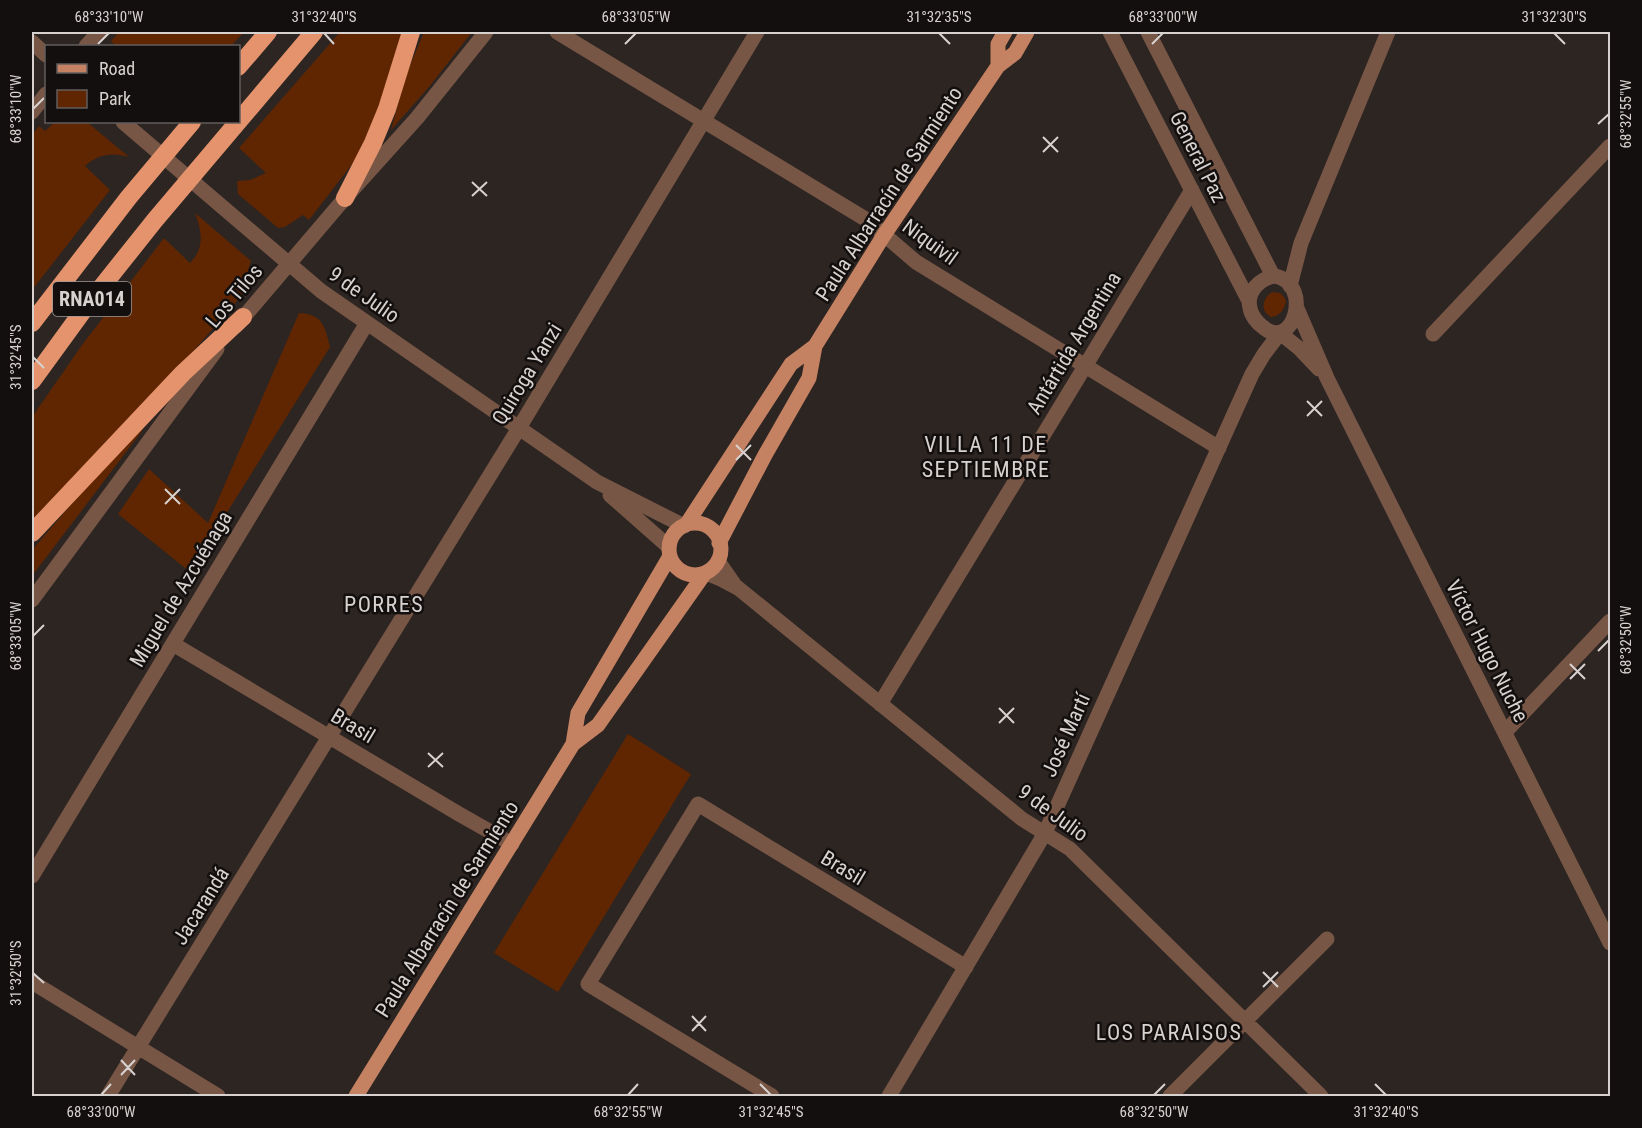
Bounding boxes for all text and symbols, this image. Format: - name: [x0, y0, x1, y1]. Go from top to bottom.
- text: 68°33'10"W: [75, 8, 144, 26]
- text: 31°32'40"S: [291, 8, 357, 26]
- text: 68°33'05"W: [602, 8, 671, 26]
- text: 31°32'35"S: [906, 8, 972, 26]
- text: 68°33'00"W: [1129, 8, 1198, 26]
- text: 31°32'30"S: [1521, 8, 1587, 26]
- legend: [45, 45, 240, 123]
- text: Road: [99, 58, 135, 79]
- text: 68°33'10"W: [7, 74, 25, 143]
- text: 68°32'55"W: [1617, 79, 1635, 148]
- street label: Paula Albarracín de Sarmiento: [811, 82, 967, 306]
- text: Park: [99, 88, 131, 109]
- street label: General Paz: [1165, 108, 1231, 206]
- street label: Niquivil: [898, 214, 962, 270]
- street label: Los Tilos: [201, 259, 267, 333]
- street label: 9 de Julio: [324, 262, 404, 328]
- street label: Antártida Argentina: [1022, 267, 1126, 419]
- road number: RNA014: [53, 282, 131, 316]
- street label: Quiroga Yanzi: [487, 319, 567, 429]
- text: 31°32'45"S: [7, 324, 25, 390]
- district label: VILLA 11 DE SEPTIEMBRE: [922, 432, 1050, 482]
- street label: Miguel de Azcuénaga: [125, 507, 237, 671]
- street label: Víctor Hugo Nuche: [1441, 576, 1533, 726]
- district label: PORRES: [344, 592, 424, 617]
- text: 68°33'05"W: [7, 601, 25, 670]
- text: 68°32'50"W: [1617, 605, 1635, 674]
- street label: José Martí: [1037, 689, 1095, 780]
- street label: Brasil: [327, 704, 379, 748]
- street label: 9 de Julio: [1013, 780, 1093, 846]
- street label: Paula Albarracín de Sarmiento: [370, 796, 524, 1022]
- street label: Brasil: [817, 846, 869, 890]
- street label: Jacarandá: [168, 863, 234, 949]
- text: 31°32'50"S: [7, 940, 25, 1006]
- district label: LOS PARAISOS: [1096, 1020, 1242, 1045]
- text: 68°33'00"W: [67, 1103, 136, 1121]
- text: 68°32'55"W: [594, 1103, 663, 1121]
- text: 31°32'45"S: [738, 1103, 804, 1121]
- text: 68°32'50"W: [1120, 1103, 1189, 1121]
- text: 31°32'40"S: [1353, 1103, 1419, 1121]

